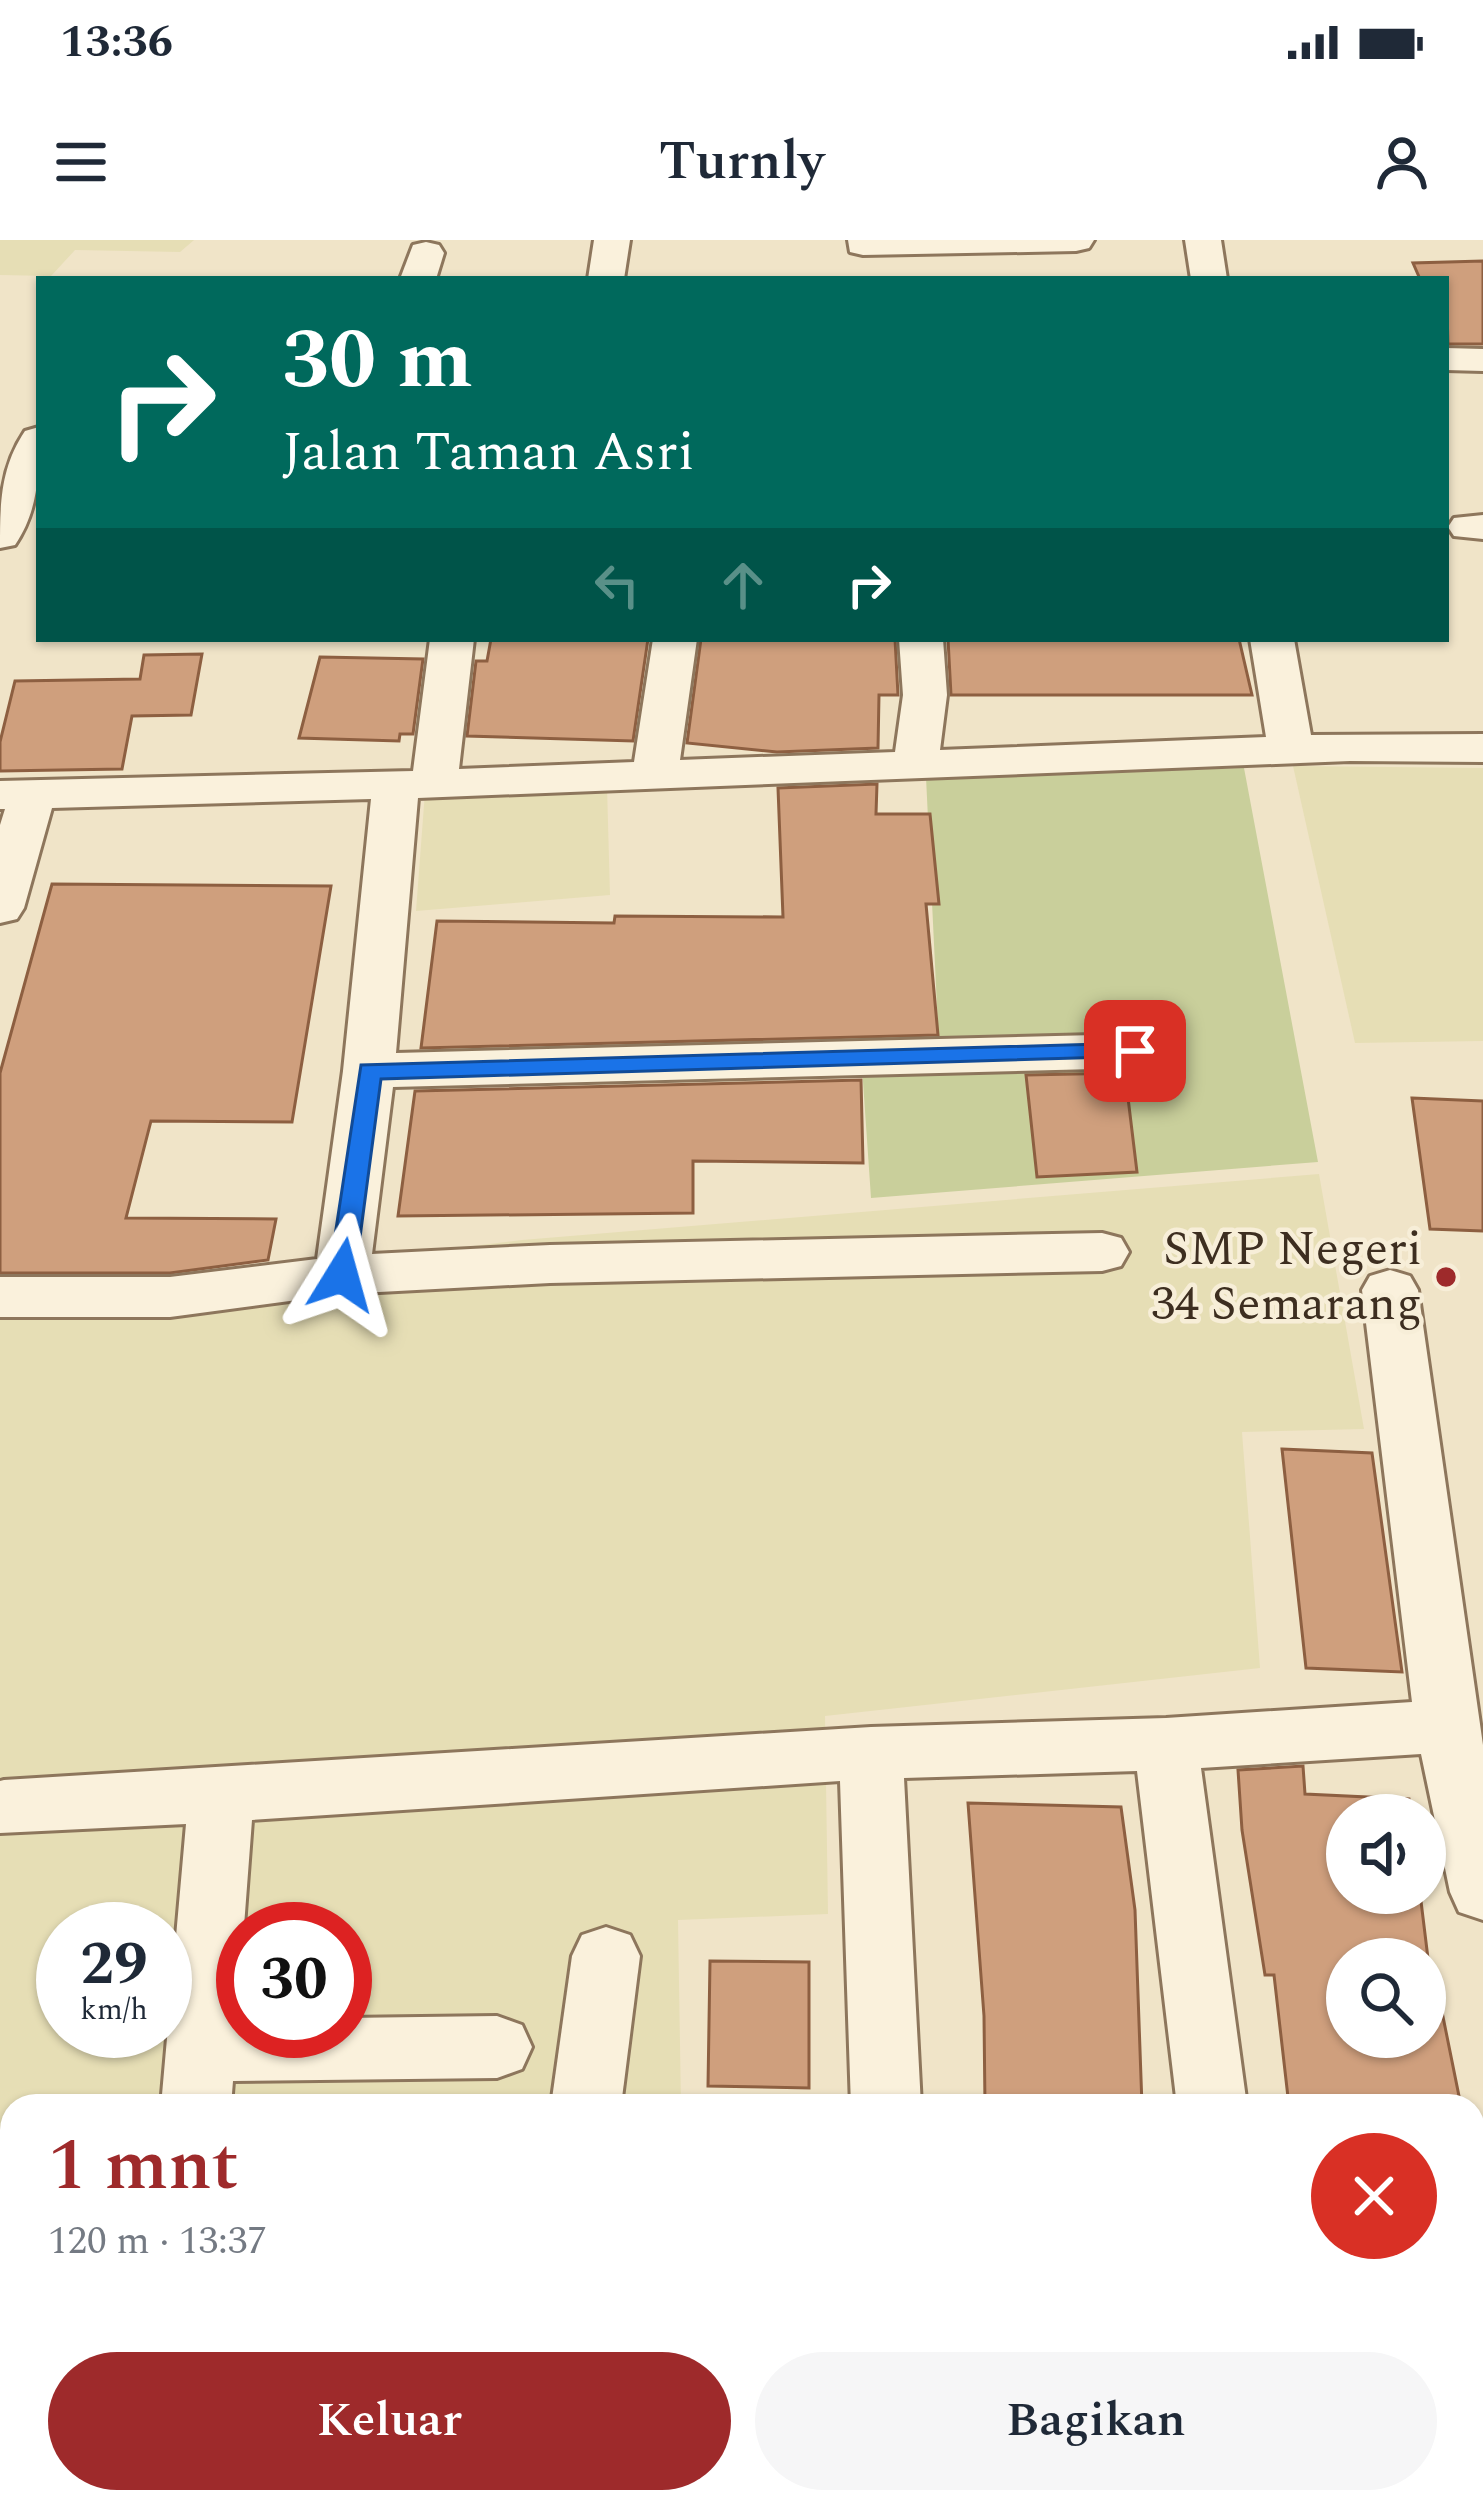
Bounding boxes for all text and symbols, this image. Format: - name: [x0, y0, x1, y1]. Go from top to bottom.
- text: 13:36: [60, 8, 173, 77]
- text: Turnly: [659, 121, 824, 203]
- icon: menu: [48, 129, 114, 195]
- icon: person: [1369, 129, 1435, 195]
- text: 30 m: [282, 297, 473, 425]
- icon: right: [84, 324, 240, 480]
- text: Jalan Taman Asri: [282, 412, 695, 494]
- icon: left: [584, 552, 650, 618]
- icon: ahead: [710, 552, 776, 618]
- icon: right: [836, 552, 902, 618]
- pin: [1084, 1000, 1186, 1102]
- icon: arrive: [1102, 1018, 1168, 1084]
- position arrow: [279, 1212, 405, 1338]
- place label: SMP Negeri 34 Semarang: [1151, 1213, 1422, 1341]
- marker: SMP Negeri 34 Semarang: [1433, 1264, 1459, 1290]
- map controls: [1326, 1794, 1446, 2058]
- button: sound: [1326, 1794, 1446, 1914]
- speed limit sign: 30: [216, 1902, 372, 2058]
- text: 29: [80, 1919, 148, 2011]
- button: search: [1326, 1938, 1446, 2058]
- text: km/h: [80, 1987, 148, 2033]
- text: 1 mnt: [48, 2112, 239, 2221]
- button: close: [1311, 2133, 1437, 2259]
- text: 120 m · 13:37: [48, 2212, 267, 2271]
- button: Keluar: [48, 2352, 731, 2490]
- button: Bagikan: [755, 2352, 1437, 2490]

